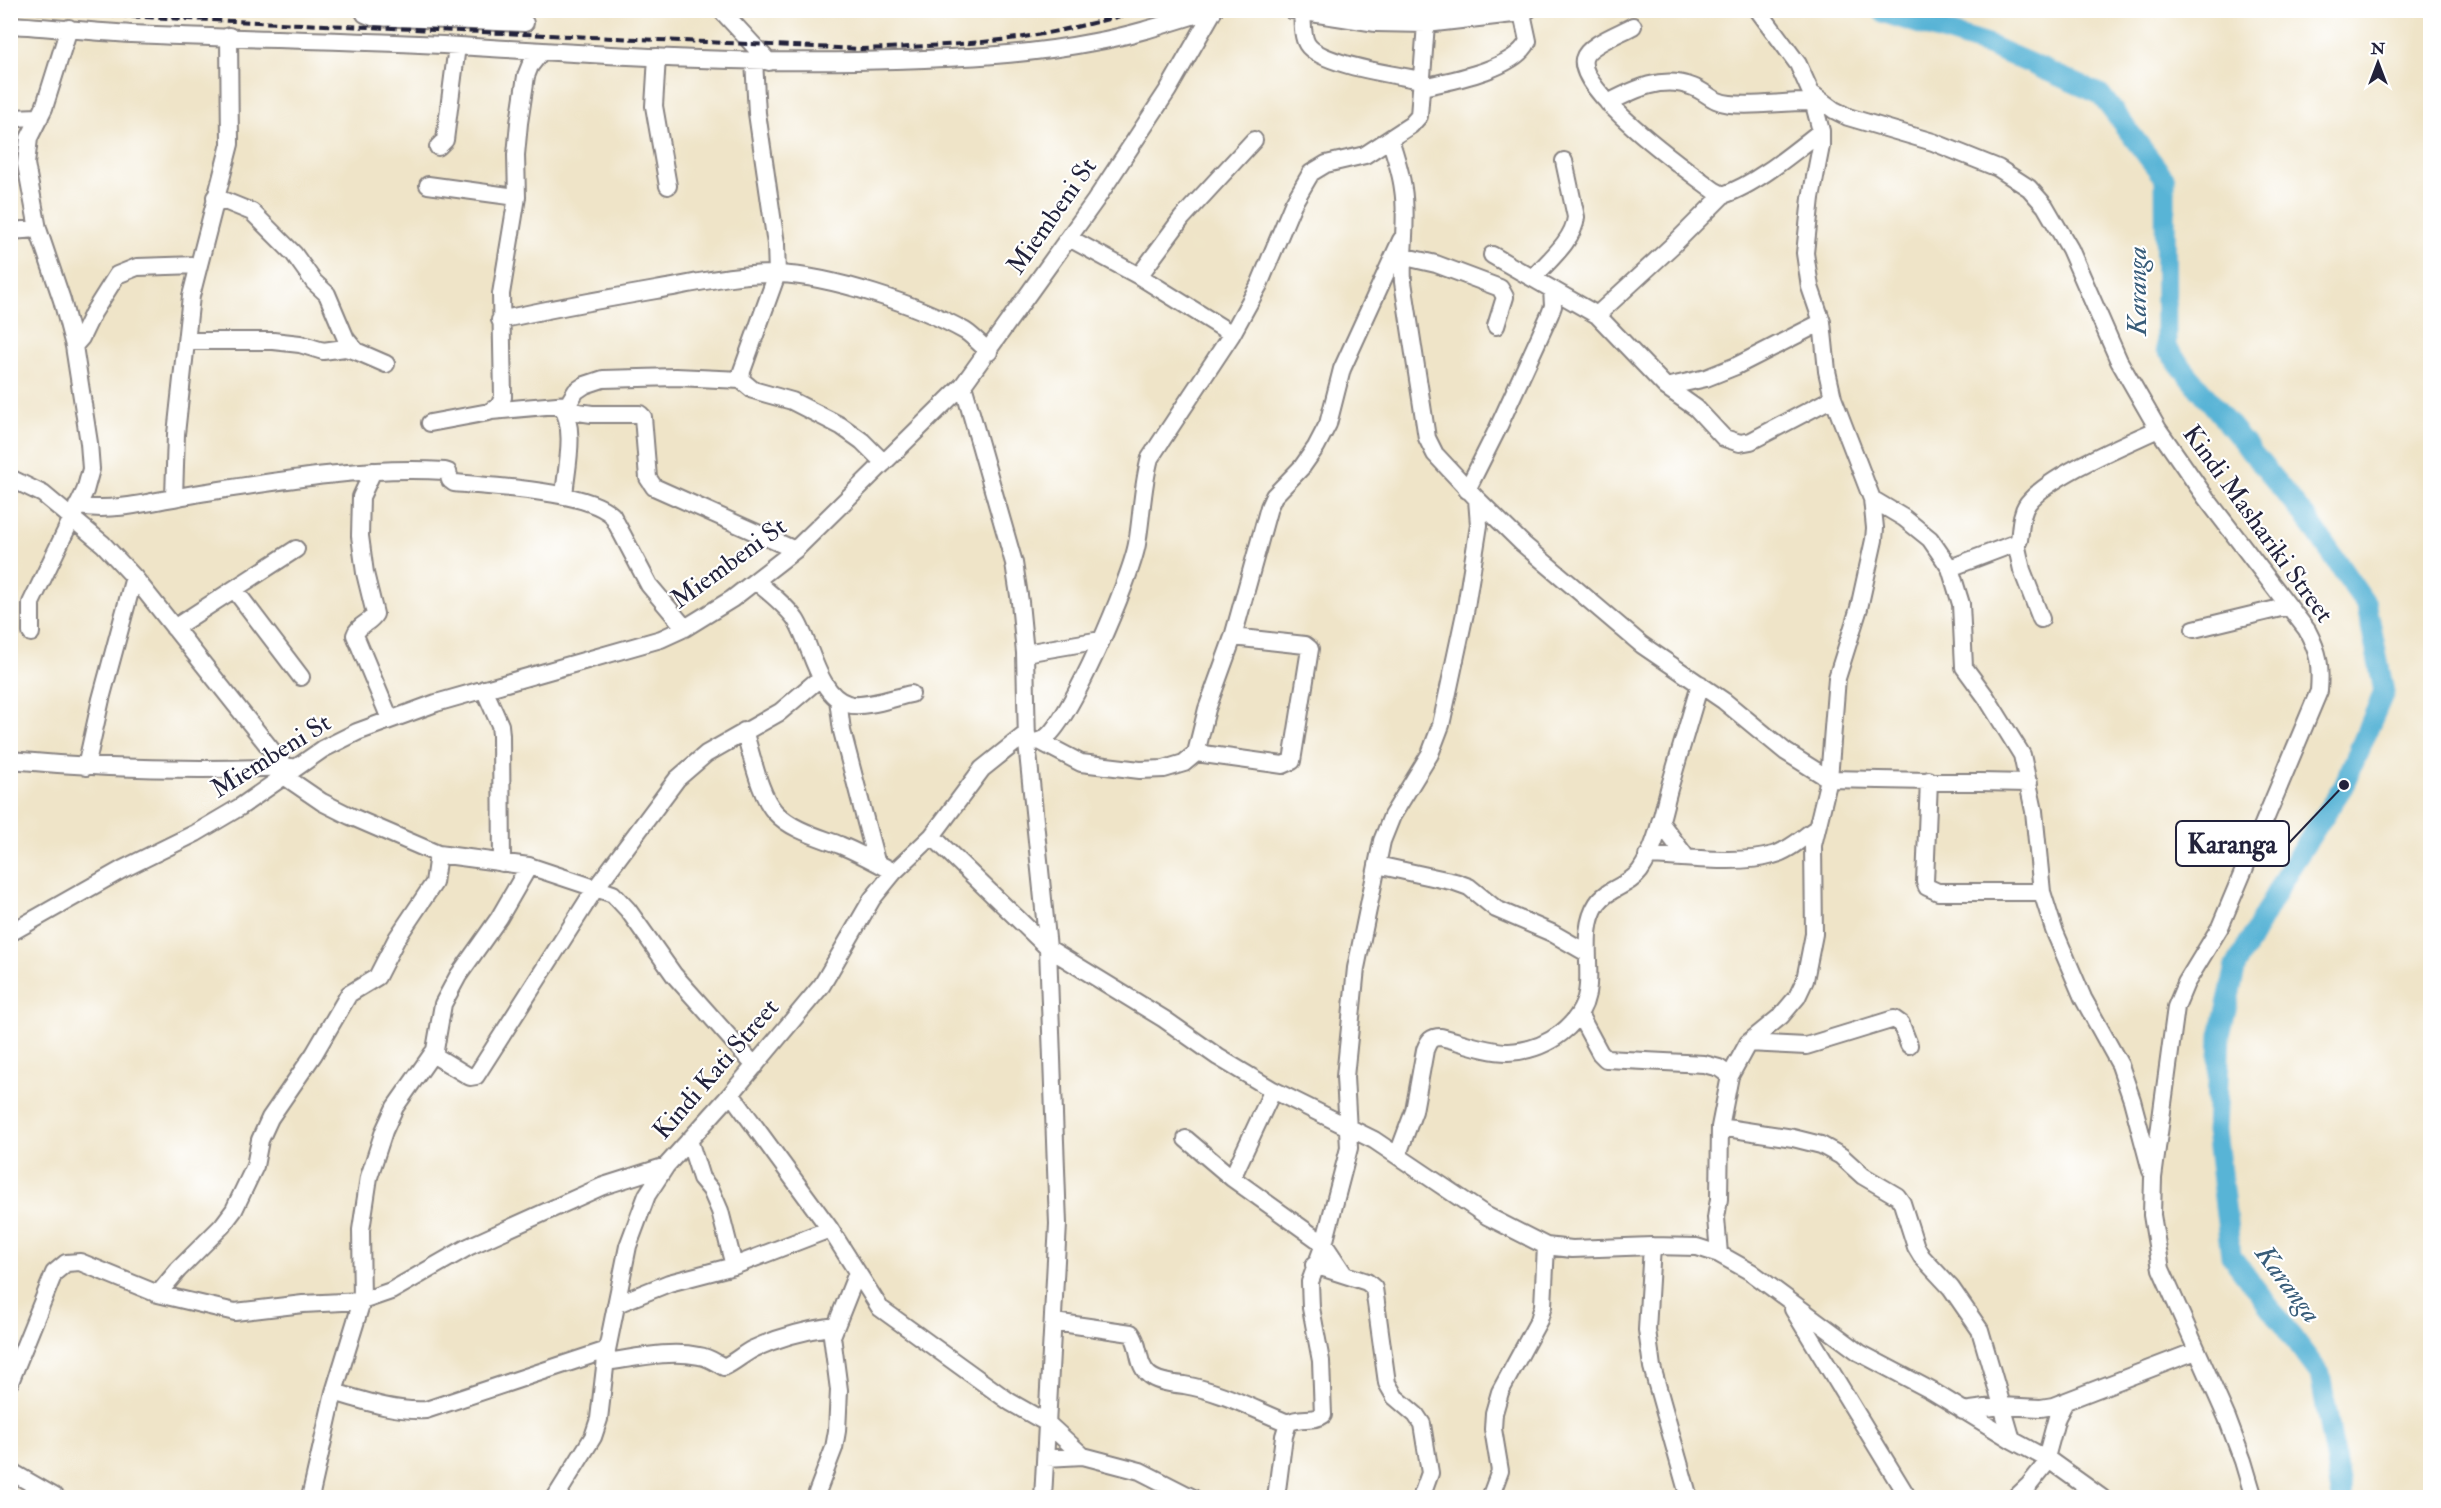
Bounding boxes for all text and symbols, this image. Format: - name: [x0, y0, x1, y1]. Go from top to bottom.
- north arrow: [2348, 33, 2408, 93]
- text: N: [2370, 39, 2386, 59]
- street label: Miembeni St: [1000, 151, 1104, 281]
- water label: Karanga: [2121, 247, 2154, 337]
- street label: Kindi Mashariki Street: [2176, 419, 2340, 629]
- street label: Miembeni St: [665, 510, 793, 616]
- street label: Miembeni St: [205, 707, 337, 805]
- callout: Karanga: [2176, 821, 2289, 866]
- text: Karanga: [2187, 828, 2278, 862]
- street label: Kindi Kati Street: [646, 992, 786, 1146]
- water label: Karanga: [2247, 1237, 2328, 1329]

